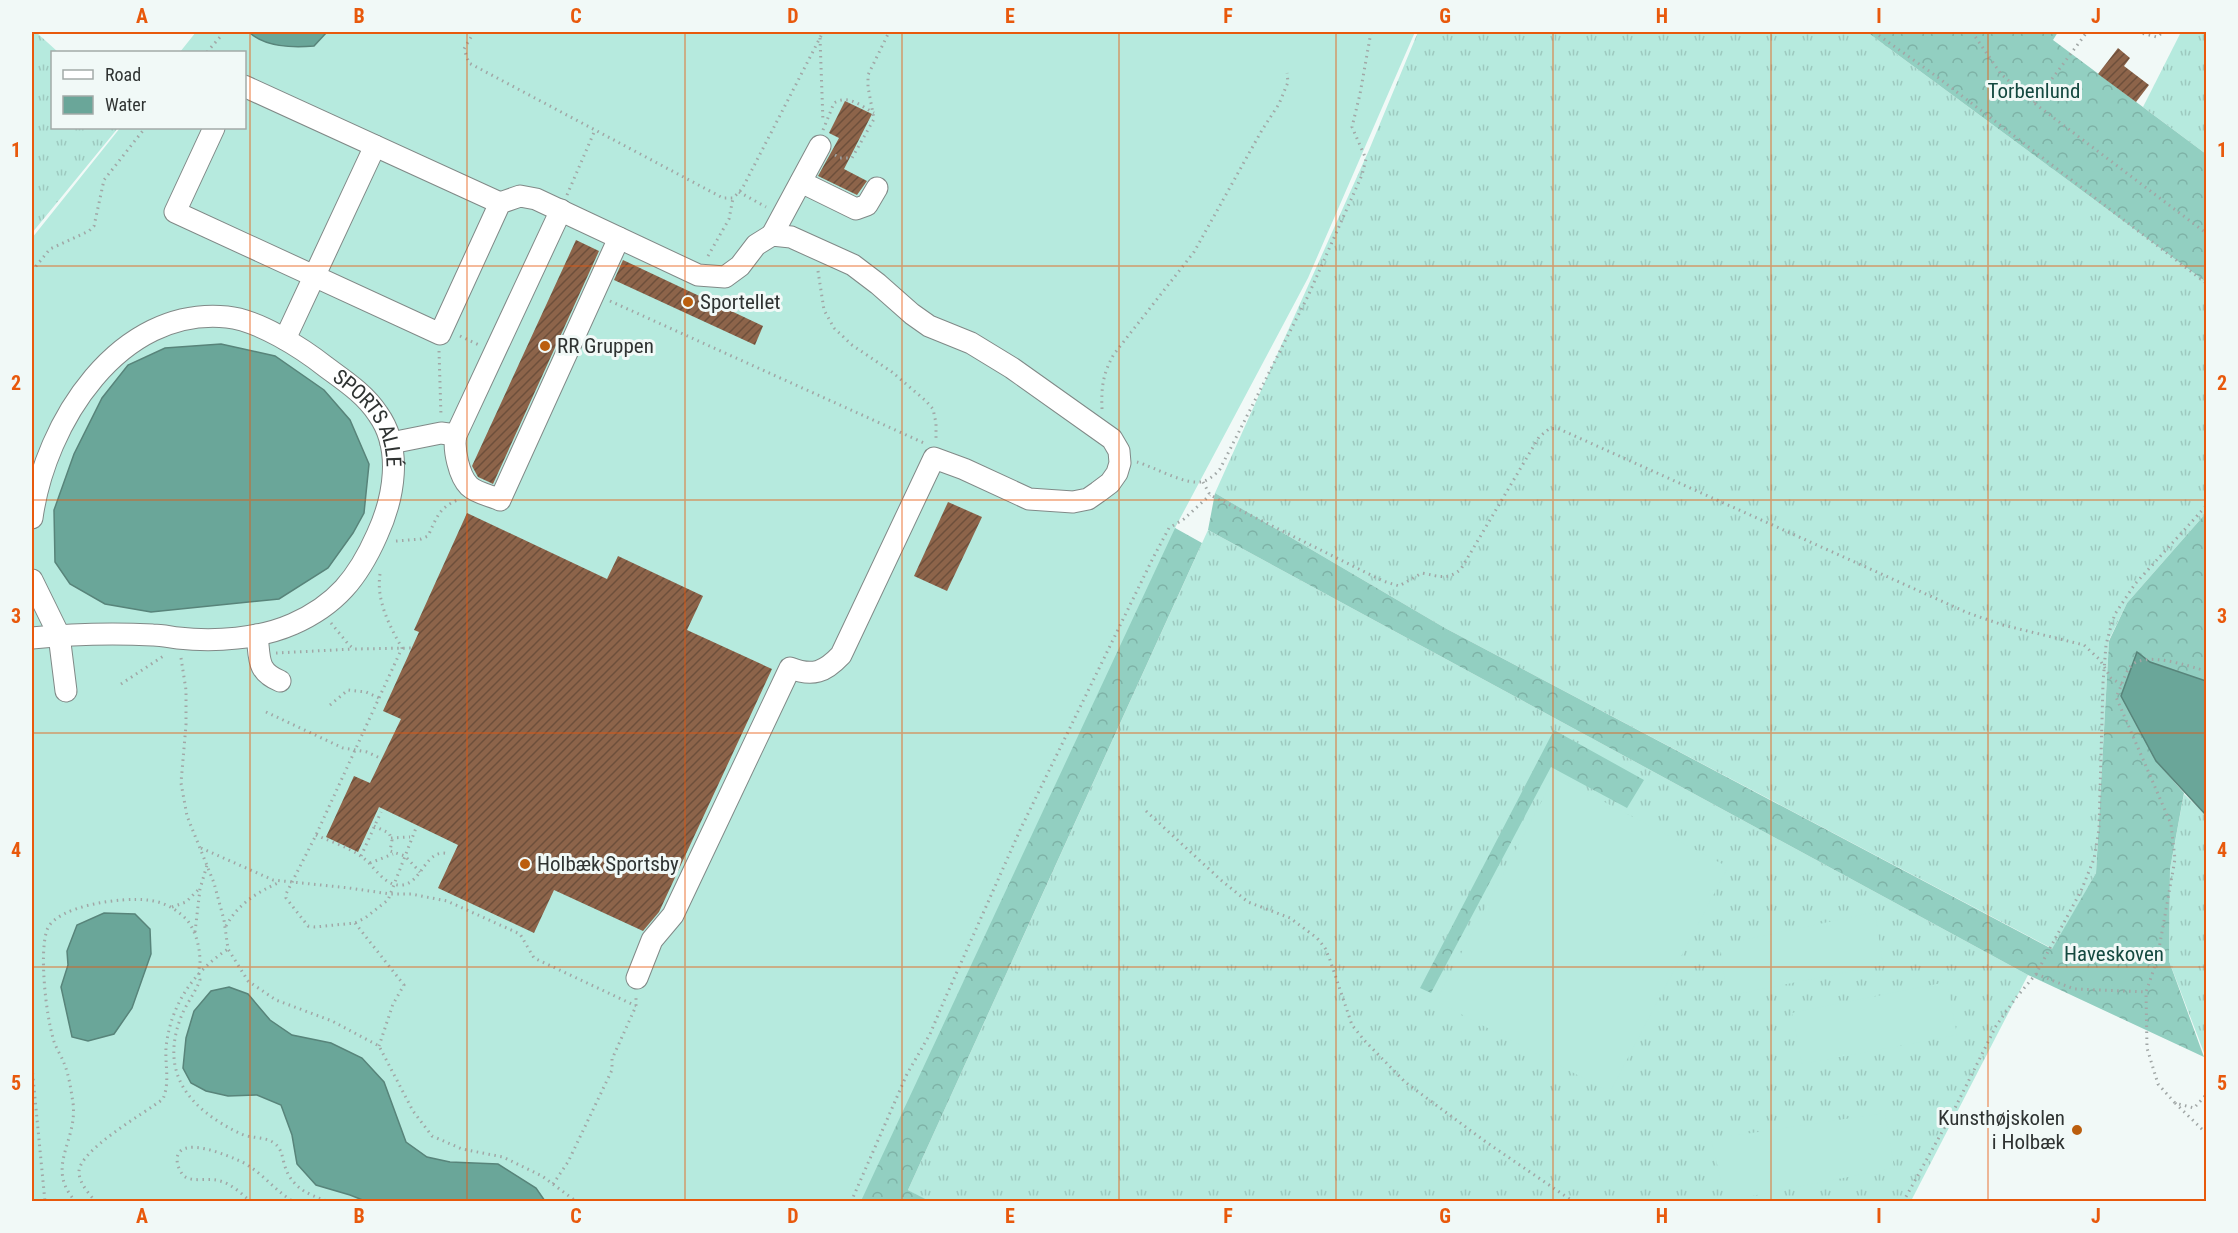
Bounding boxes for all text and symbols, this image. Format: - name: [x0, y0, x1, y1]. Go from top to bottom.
- text: A: [136, 4, 148, 28]
- text: B: [353, 4, 365, 28]
- text: C: [570, 4, 582, 28]
- text: D: [787, 4, 799, 28]
- text: E: [1005, 4, 1015, 28]
- text: F: [1223, 4, 1233, 28]
- text: G: [1439, 4, 1451, 28]
- text: H: [1656, 4, 1668, 28]
- text: I: [1876, 4, 1882, 28]
- text: J: [2091, 4, 2101, 28]
- legend: [51, 51, 246, 129]
- text: Road: [105, 64, 141, 85]
- park label: Torbenlund: [1988, 79, 2080, 103]
- text: Water: [105, 94, 147, 115]
- text: 1: [11, 138, 21, 162]
- text: 1: [2217, 138, 2227, 162]
- place label: Sportellet: [700, 290, 780, 314]
- marker: Sportellet: [681, 295, 695, 309]
- place label: RR Gruppen: [557, 334, 654, 358]
- marker: RR Gruppen: [538, 339, 552, 353]
- street label: SPORTS ALLÉ: [329, 364, 406, 467]
- text: 2: [11, 371, 21, 395]
- text: 2: [2217, 371, 2227, 395]
- text: 3: [11, 604, 21, 628]
- text: 3: [2217, 604, 2227, 628]
- text: 4: [11, 838, 21, 862]
- text: 4: [2217, 838, 2227, 862]
- place label: Holbæk Sportsby: [537, 852, 679, 876]
- marker: Holbæk Sportsby: [518, 857, 532, 871]
- park label: Haveskoven: [2064, 942, 2164, 966]
- text: 5: [11, 1071, 21, 1095]
- text: 5: [2217, 1071, 2227, 1095]
- place label: Kunsthøjskolen i Holbæk: [1938, 1106, 2066, 1154]
- marker: Kunsthøjskolen i Holbæk: [2070, 1123, 2084, 1137]
- text: A: [136, 1204, 148, 1228]
- text: B: [353, 1204, 365, 1228]
- text: C: [570, 1204, 582, 1228]
- text: D: [787, 1204, 799, 1228]
- text: E: [1005, 1204, 1015, 1228]
- text: F: [1223, 1204, 1233, 1228]
- text: G: [1439, 1204, 1451, 1228]
- text: H: [1656, 1204, 1668, 1228]
- text: I: [1876, 1204, 1882, 1228]
- text: J: [2091, 1204, 2101, 1228]

